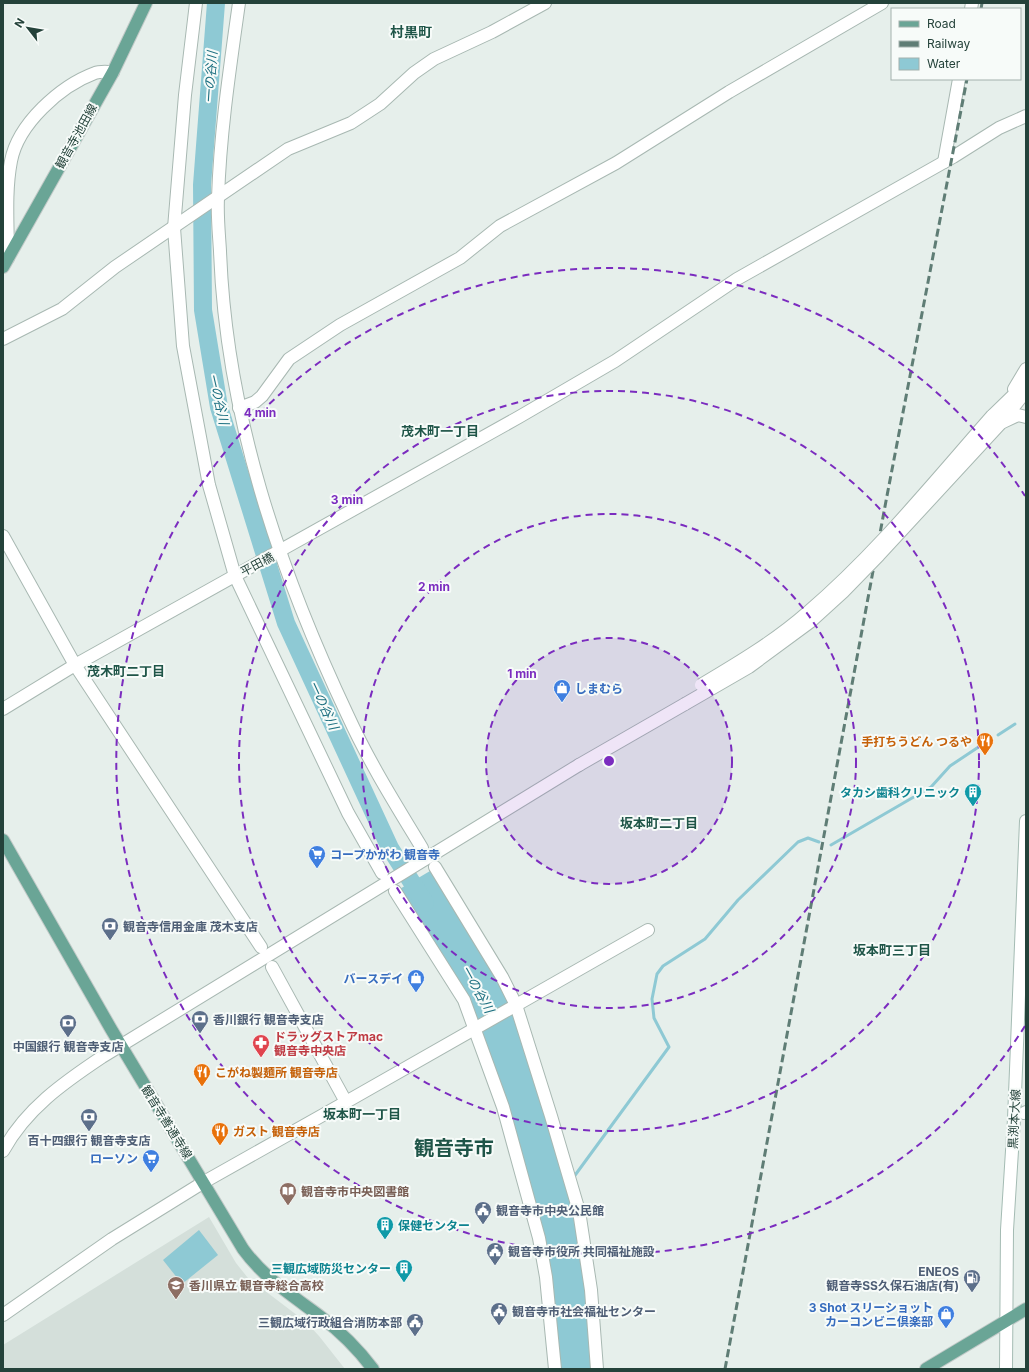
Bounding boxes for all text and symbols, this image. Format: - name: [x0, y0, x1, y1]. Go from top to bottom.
- north arrow: [8, 8, 48, 48]
- legend: [891, 8, 1021, 80]
- text: N: [11, 16, 28, 30]
- text: Road: [927, 16, 956, 31]
- district label: 村黒町: [390, 23, 432, 40]
- text: Railway: [927, 36, 971, 51]
- water label: 一の谷川: [200, 49, 220, 104]
- text: Water: [927, 56, 961, 71]
- street label: 観音寺池田線: [52, 101, 100, 171]
- water label: 一の谷川: [205, 372, 233, 428]
- text: 4 min: [244, 405, 276, 420]
- district label: 茂木町一丁目: [401, 423, 479, 439]
- text: 3 min: [331, 492, 363, 507]
- street label: 平田橋: [238, 549, 276, 579]
- text: 2 min: [418, 579, 450, 594]
- district label: 茂木町二丁目: [87, 663, 165, 679]
- text: 1 min: [507, 666, 537, 681]
- water label: 一の谷川: [306, 678, 343, 734]
- shop icon: しまむら: [552, 678, 572, 703]
- place label: しまむら: [575, 681, 623, 696]
- restaurant icon: 手打ちうどん つるや: [975, 731, 995, 756]
- place label: 手打ちうどん つるや: [861, 734, 972, 749]
- centre of rings: [602, 754, 616, 768]
- building icon: タカシ歯科クリニック: [963, 782, 983, 807]
- place label: タカシ歯科クリニック: [840, 785, 960, 800]
- district label: 坂本町二丁目: [620, 815, 698, 831]
- supermarket icon: コープかがわ 観音寺: [307, 844, 327, 869]
- place label: コープかがわ 観音寺: [330, 847, 440, 862]
- bank icon: 観音寺信用金庫 茂木支店: [100, 916, 120, 941]
- place label: 観音寺信用金庫 茂木支店: [123, 919, 258, 934]
- district label: 坂本町三丁目: [853, 942, 931, 958]
- water label: 一の谷川: [458, 962, 499, 1017]
- shop icon: バースデイ: [406, 968, 426, 993]
- place label: バースデイ: [344, 971, 403, 986]
- bank icon: 香川銀行 観音寺支店: [190, 1009, 210, 1034]
- place label: 香川銀行 観音寺支店: [213, 1012, 324, 1027]
- bank icon: 中国銀行 観音寺支店: [58, 1013, 78, 1038]
- place label: ドラッグストアmac 観音寺中央店: [274, 1029, 383, 1058]
- pharmacy icon: ドラッグストアmac 観音寺中央店: [251, 1033, 271, 1058]
- place label: 中国銀行 観音寺支店: [13, 1039, 123, 1054]
- restaurant icon: こがね製麺所 観音寺店: [192, 1062, 212, 1087]
- place label: こがね製麺所 観音寺店: [215, 1065, 338, 1080]
- street label: 観音寺善通寺線: [138, 1082, 196, 1162]
- street label: 黒渕本大線: [1005, 1089, 1023, 1149]
- district label: 坂本町一丁目: [323, 1106, 401, 1122]
- bank icon: 百十四銀行 観音寺支店: [79, 1107, 99, 1132]
- restaurant icon: ガスト 観音寺店: [210, 1121, 230, 1146]
- place label: ガスト 観音寺店: [233, 1124, 320, 1139]
- place label: 百十四銀行 観音寺支店: [28, 1133, 150, 1148]
- district label: 観音寺市: [414, 1136, 494, 1160]
- supermarket icon: ローソン: [141, 1148, 161, 1173]
- place label: ローソン: [90, 1151, 138, 1166]
- library icon: 観音寺市中央図書館: [278, 1181, 298, 1206]
- place label: 観音寺市中央図書館: [301, 1184, 409, 1199]
- public building icon: 観音寺市中央公民館: [473, 1200, 493, 1225]
- place label: 観音寺市中央公民館: [496, 1203, 604, 1218]
- building icon: 保健センター: [375, 1215, 395, 1240]
- place label: 保健センター: [398, 1218, 470, 1233]
- public building icon: 観音寺市役所 共同福祉施設: [485, 1241, 505, 1266]
- place label: 観音寺市役所 共同福祉施設: [508, 1244, 655, 1259]
- building icon: 三観広域防災センター: [394, 1258, 414, 1283]
- place label: 三観広域防災センター: [271, 1261, 391, 1276]
- place label: ENEOS 観音寺SS久保石油店(有): [826, 1264, 959, 1293]
- fuel station icon: ENEOS 観音寺SS久保石油店(有): [962, 1268, 982, 1293]
- school or university icon: 香川県立 観音寺総合高校: [166, 1275, 186, 1300]
- place label: 香川県立 観音寺総合高校: [189, 1278, 324, 1293]
- place label: 3 Shot スリーショット カーコンビニ倶楽部: [809, 1300, 933, 1329]
- public building icon: 観音寺市社会福祉センター: [489, 1301, 509, 1326]
- place label: 観音寺市社会福祉センター: [512, 1304, 656, 1319]
- shop icon: 3 Shot スリーショット カーコンビニ倶楽部: [936, 1304, 956, 1329]
- public building icon: 三観広域行政組合消防本部: [405, 1312, 425, 1337]
- place label: 三観広域行政組合消防本部: [258, 1315, 402, 1330]

